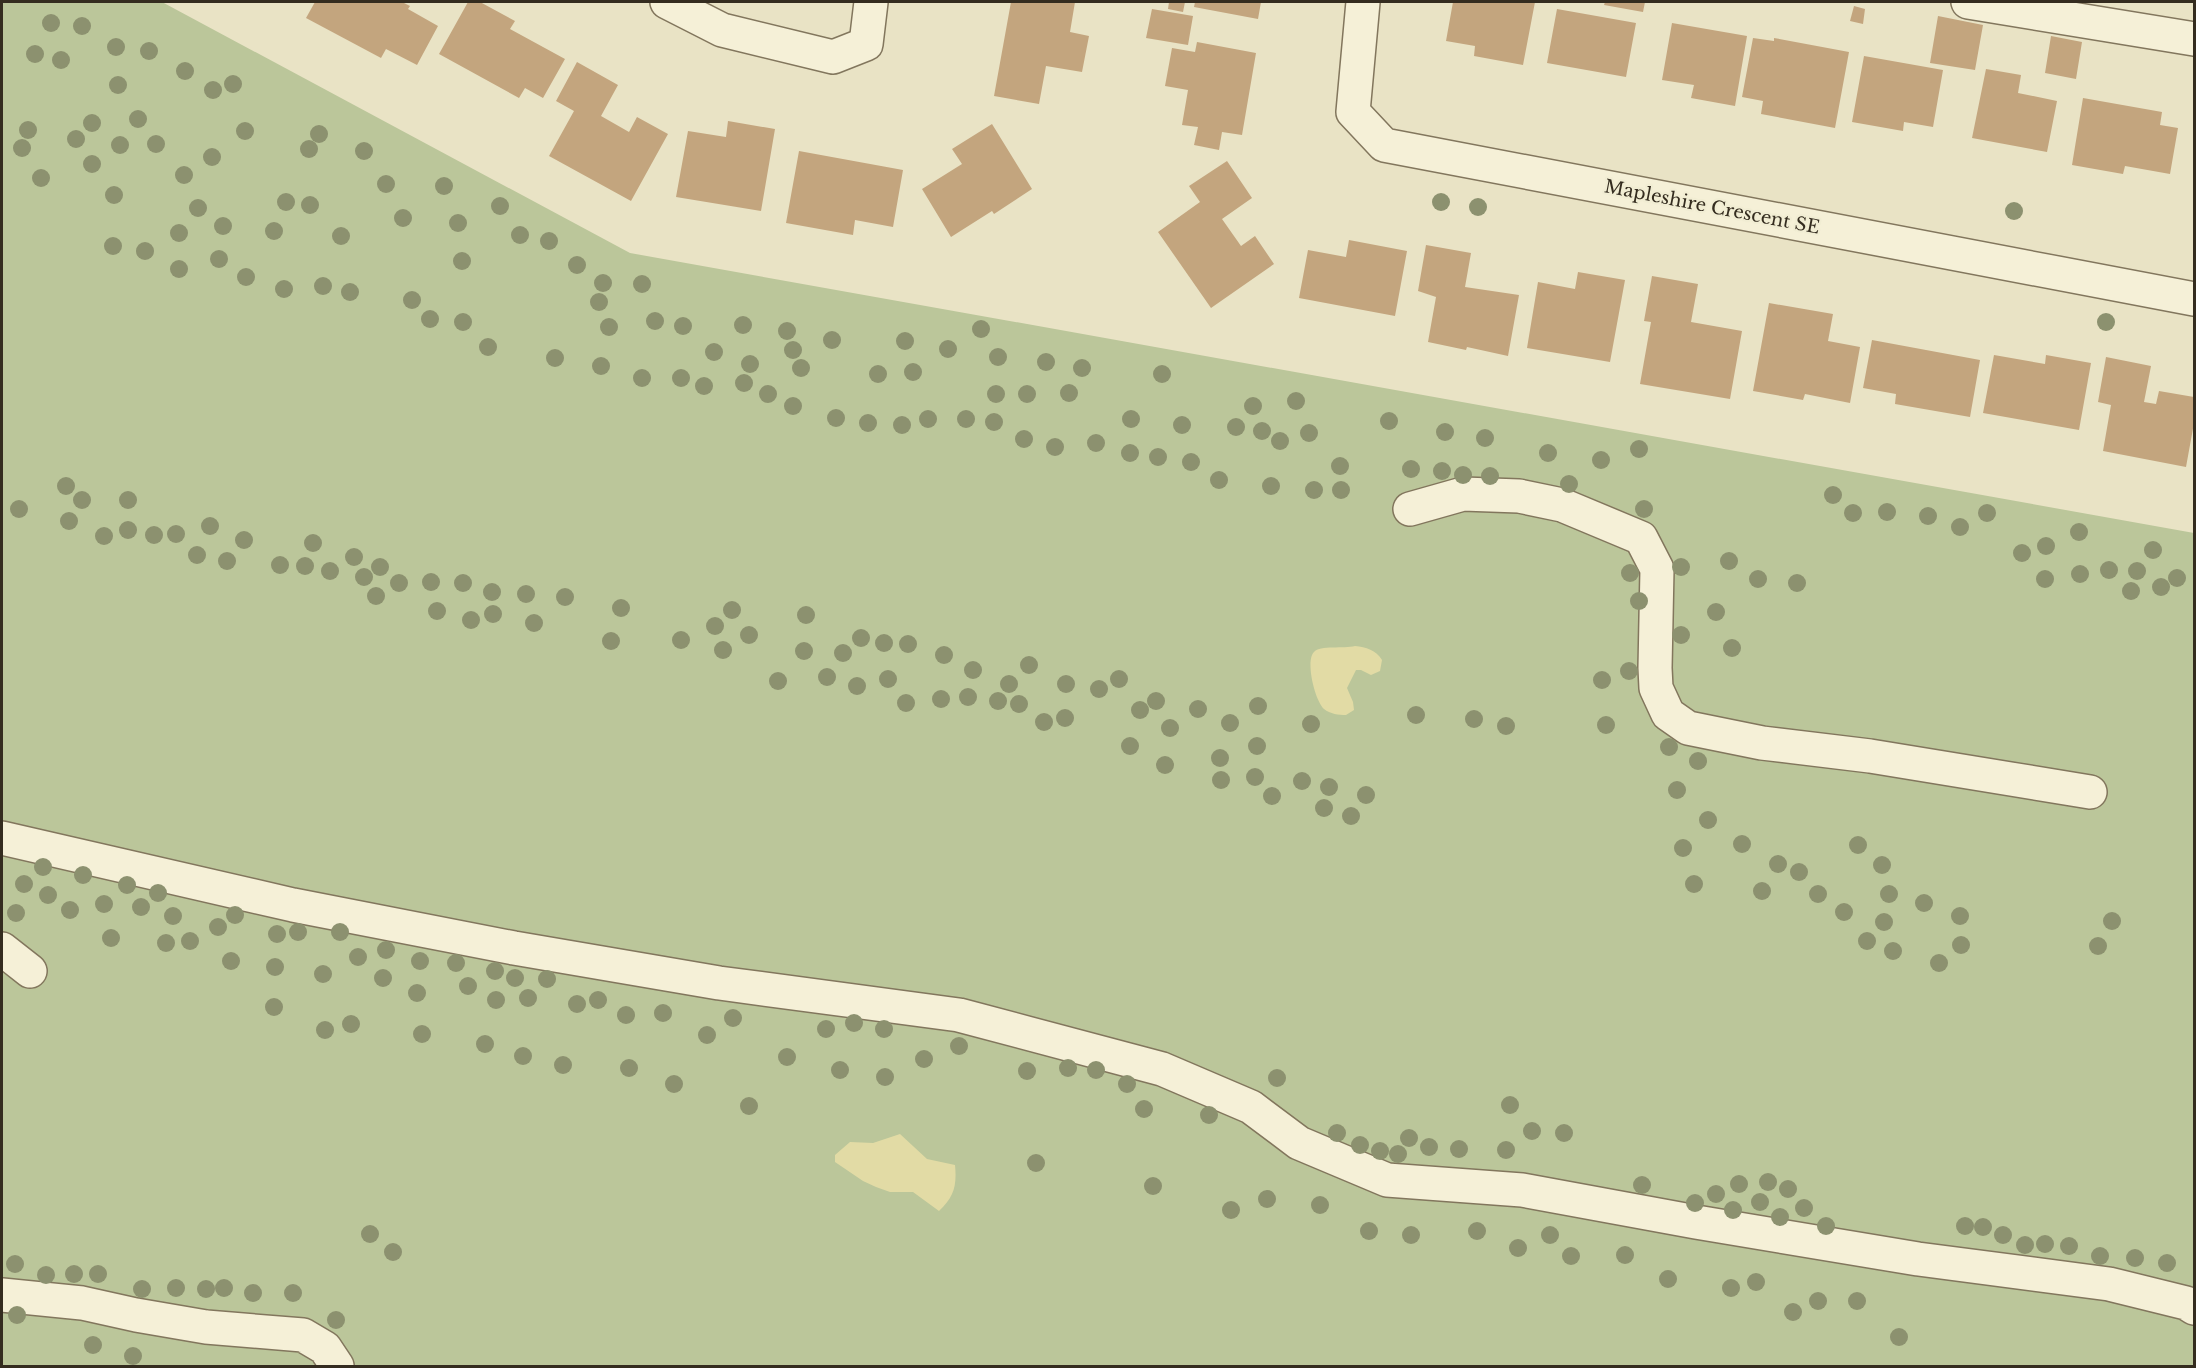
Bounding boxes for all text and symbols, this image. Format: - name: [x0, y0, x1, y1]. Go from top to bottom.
- street label: Mapleshire Crescent SE: [1602, 175, 1822, 239]

